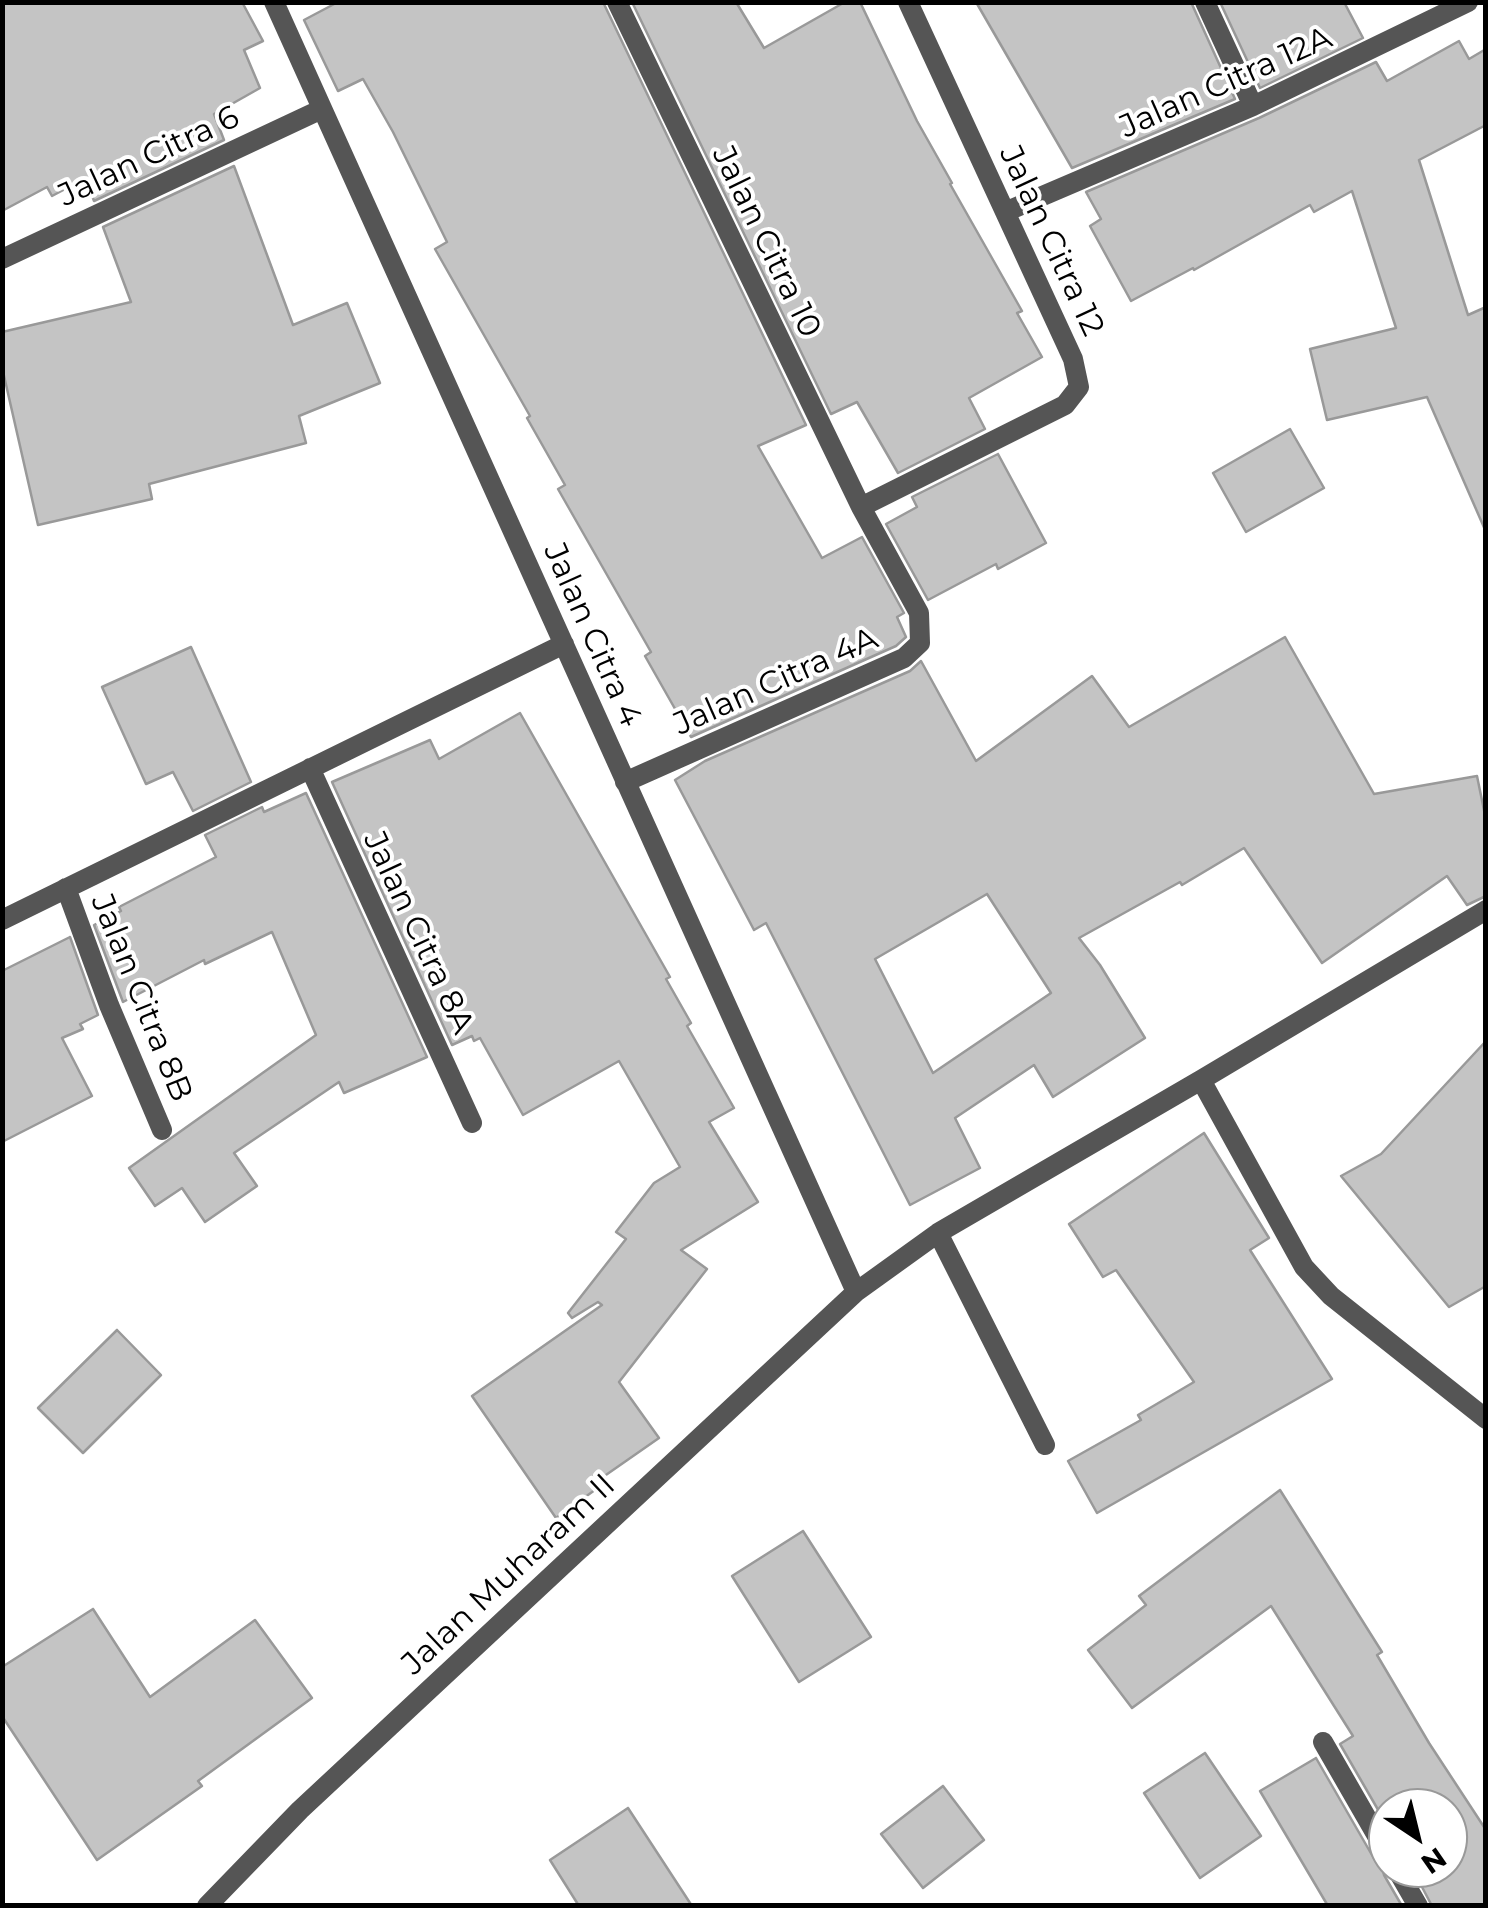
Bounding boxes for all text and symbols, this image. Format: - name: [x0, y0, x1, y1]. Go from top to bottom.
- street label: Jalan Citra 12A: [1114, 19, 1338, 147]
- street label: Jalan Citra 6: [53, 98, 245, 216]
- street label: Jalan Citra 10: [703, 140, 829, 344]
- street label: Jalan Citra 12: [990, 140, 1112, 342]
- street label: Jalan Citra 4: [535, 537, 649, 733]
- street label: Jalan Citra 4A: [668, 620, 884, 744]
- street label: Jalan Citra 8A: [354, 826, 482, 1040]
- street label: Jalan Citra 8B: [82, 889, 200, 1107]
- street label: Jalan Muharam II: [395, 1466, 623, 1684]
- north arrow: [1368, 1788, 1468, 1888]
- text: N: [1415, 1841, 1453, 1881]

